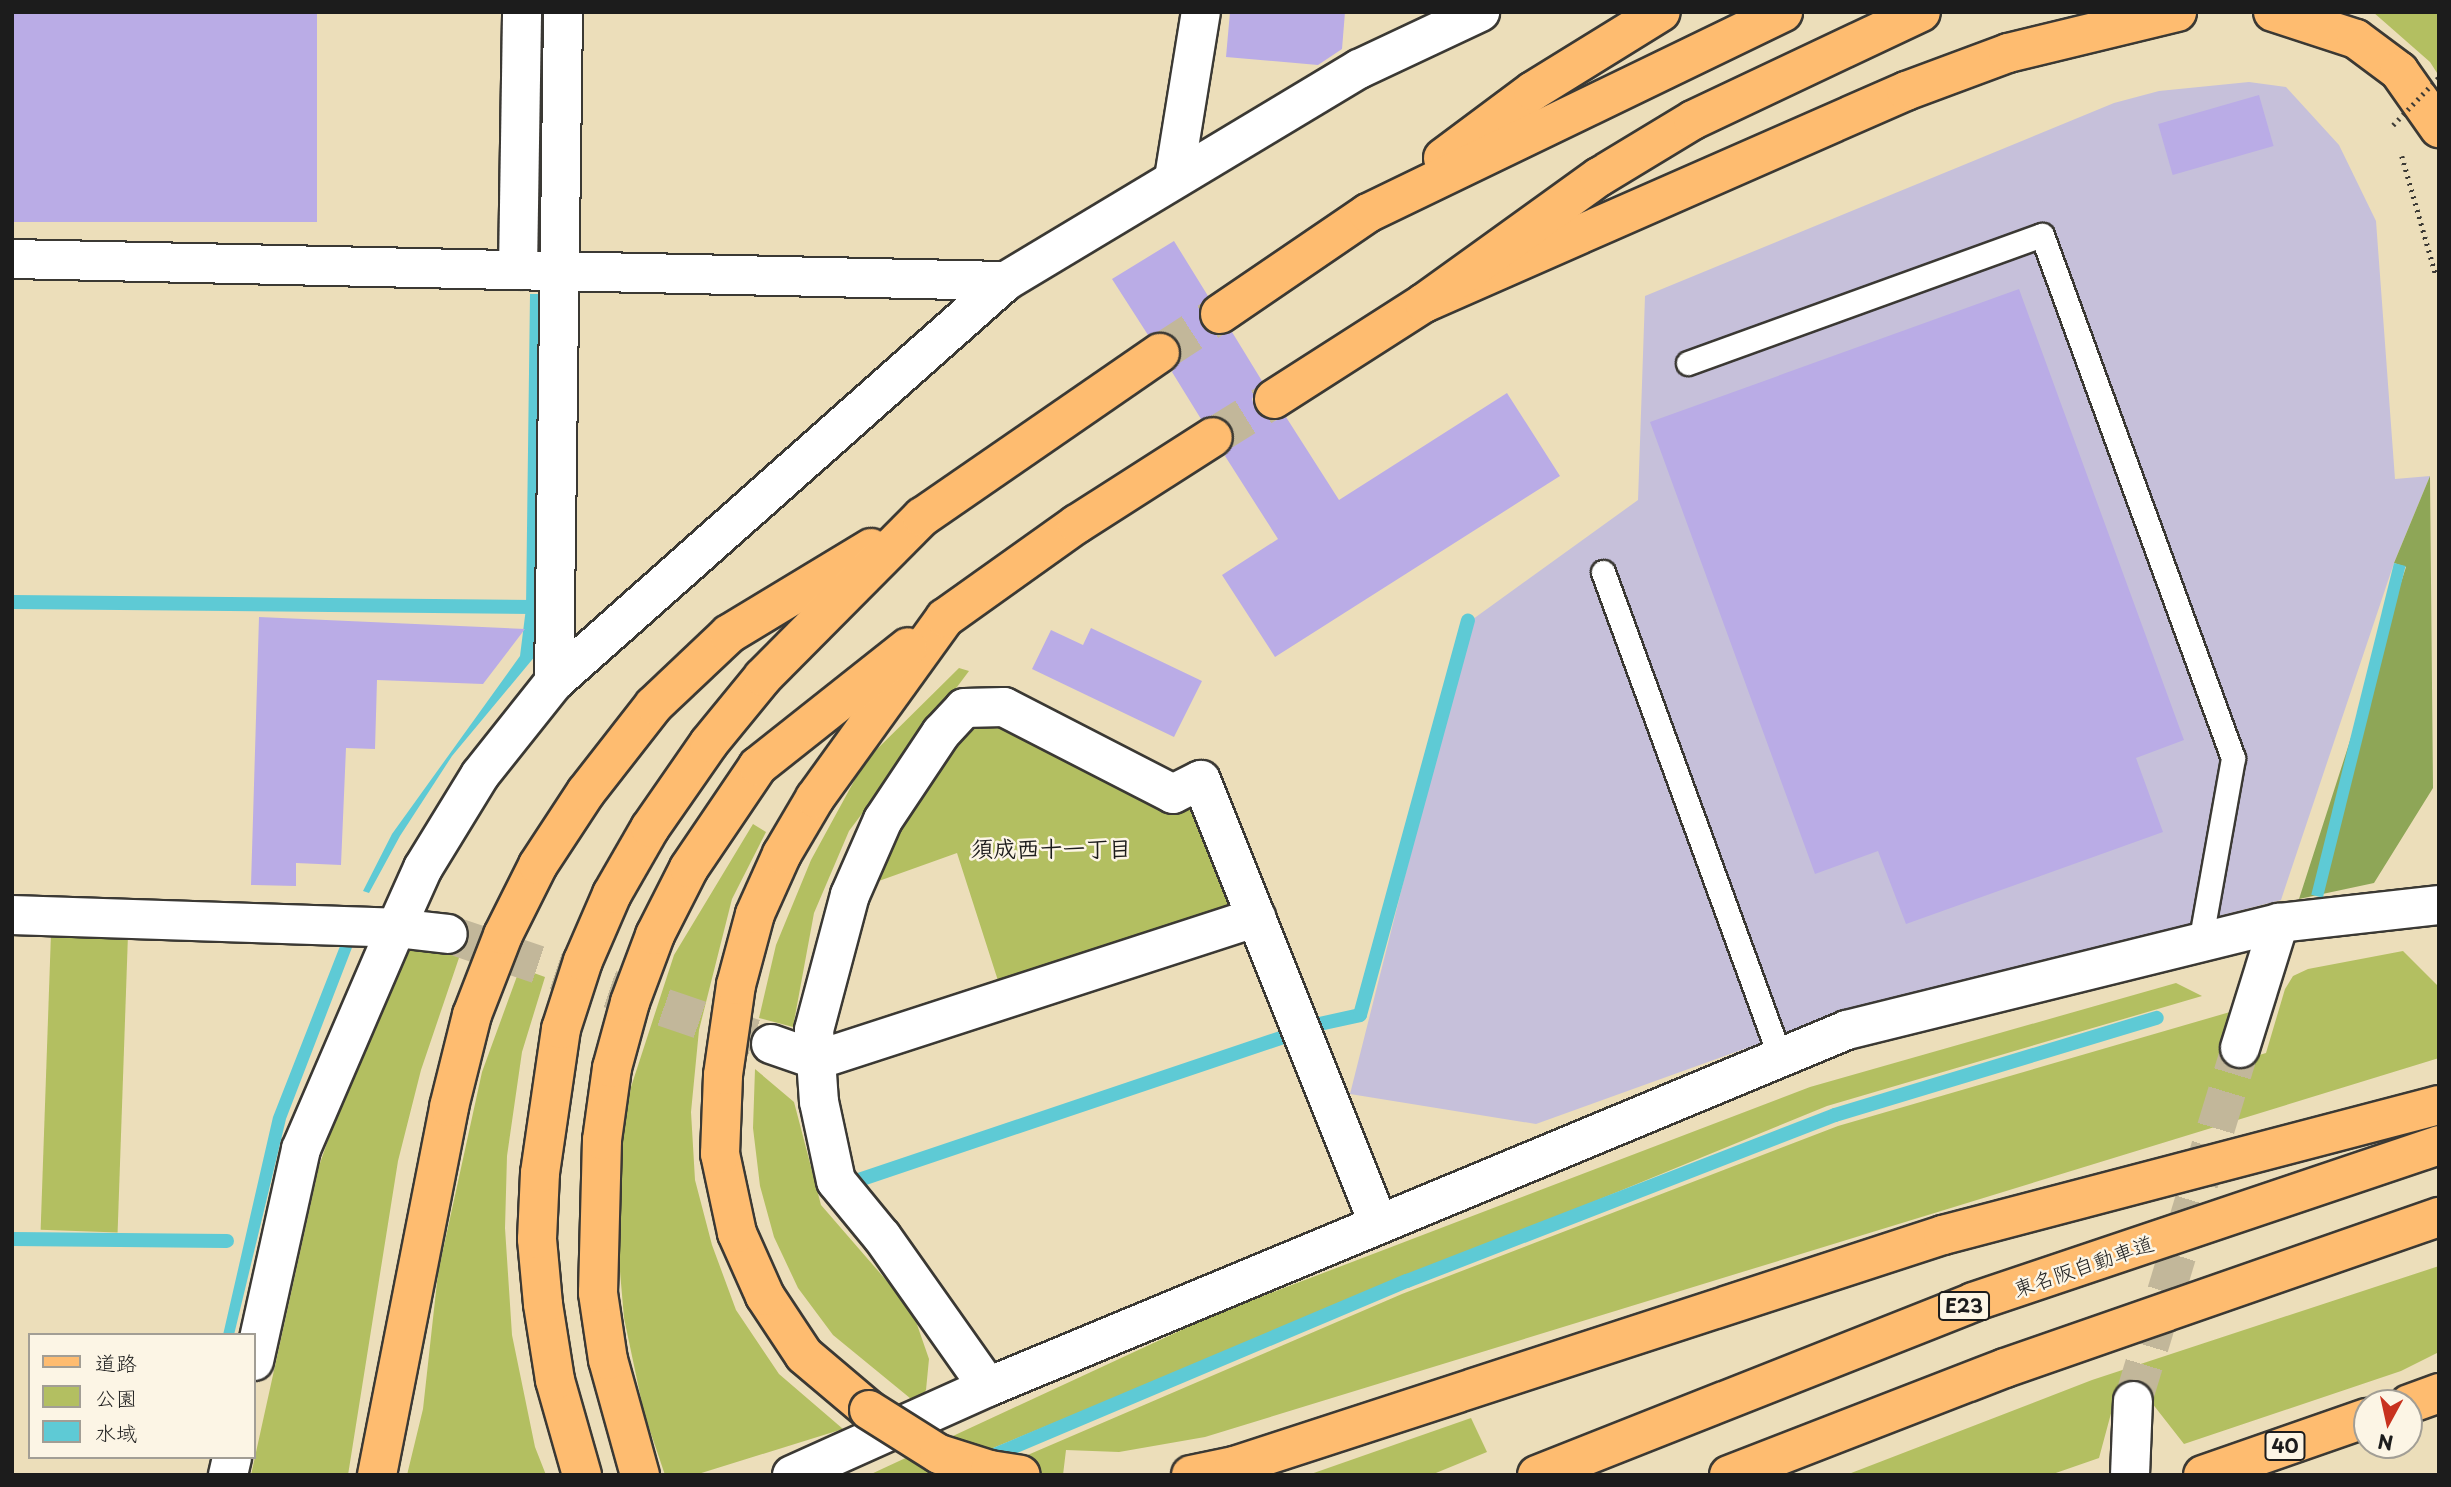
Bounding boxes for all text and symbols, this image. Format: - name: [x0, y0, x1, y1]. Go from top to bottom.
- district label: 須成西十一丁目: [971, 834, 1131, 862]
- street label: 東名阪自動車道: [2009, 1229, 2157, 1301]
- road number: E23: [1938, 1290, 1990, 1322]
- legend: [28, 1333, 256, 1459]
- text: 道路: [95, 1346, 137, 1378]
- text: 公園: [95, 1381, 137, 1413]
- north arrow: [2353, 1389, 2423, 1459]
- text: 水域: [95, 1416, 137, 1448]
- text: N: [2376, 1428, 2395, 1458]
- road number: 40: [2264, 1430, 2306, 1462]

